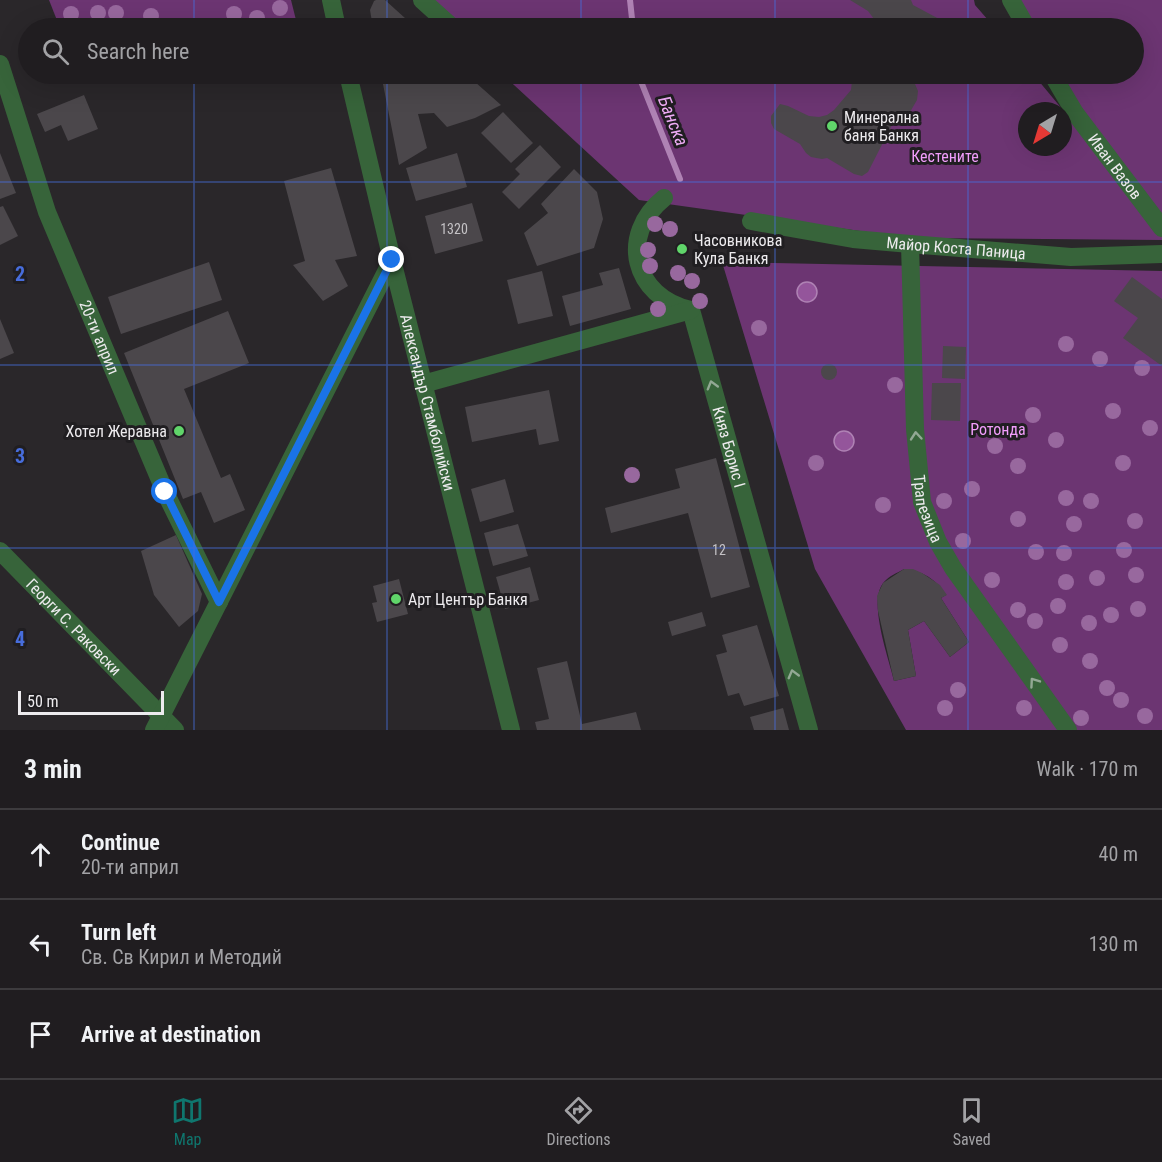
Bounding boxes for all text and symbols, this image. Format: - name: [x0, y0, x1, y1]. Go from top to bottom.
- search box: [18, 18, 1144, 84]
- icon: search: [39, 35, 72, 68]
- text: Search here: [87, 39, 189, 64]
- water label: Банска: [654, 93, 693, 149]
- north arrow: [1018, 102, 1072, 156]
- place label: Минерална баня Банкя: [844, 108, 919, 145]
- marker: Минерална баня Банкя: [825, 119, 839, 133]
- street label: Иван Вазов: [1084, 130, 1146, 203]
- park label: Кестените: [911, 147, 979, 166]
- house number: 1320: [440, 221, 468, 237]
- place label: Часовникова Кула Банкя: [694, 231, 782, 268]
- street label: Майор Коста Паница: [886, 233, 1026, 263]
- marker: Часовникова Кула Банкя: [675, 242, 689, 256]
- route end: [378, 246, 404, 272]
- text: 2: [15, 262, 25, 286]
- street label: 20-ти април: [75, 297, 123, 377]
- street label: Александър Стамболийски: [396, 312, 459, 493]
- one-way arrow: [707, 380, 720, 390]
- street label: Княз Борис I: [708, 404, 749, 490]
- park label: Ротонда: [970, 420, 1026, 439]
- place label: Хотел Жеравна: [66, 422, 167, 441]
- marker: Хотел Жеравна: [172, 424, 186, 438]
- one-way arrow: [910, 432, 923, 441]
- text: 3: [15, 444, 25, 468]
- street label: Трапезица: [909, 474, 946, 545]
- route start: [151, 478, 177, 504]
- house number: 12: [712, 542, 726, 558]
- street label: Георги С. Раковски: [22, 575, 125, 679]
- place label: Арт Център Банкя: [408, 590, 528, 609]
- marker: Арт Център Банкя: [389, 592, 403, 606]
- text: 4: [15, 627, 25, 651]
- one-way arrow: [788, 669, 801, 679]
- one-way arrow: [1030, 678, 1041, 689]
- scale bar: [18, 688, 164, 716]
- text: 50 m: [27, 692, 59, 711]
- text: 3 min: [24, 754, 82, 784]
- text: Walk · 170 m: [1037, 757, 1138, 781]
- text: Continue: [81, 830, 160, 855]
- icon: ahead: [24, 838, 57, 871]
- text: 40 m: [1099, 842, 1138, 866]
- text: 20-ти април: [81, 855, 179, 879]
- text: Turn left: [81, 920, 156, 945]
- icon: left: [24, 928, 57, 961]
- text: 130 m: [1089, 932, 1138, 956]
- text: Св. Св Кирил и Методий: [81, 945, 282, 969]
- icon: arrive: [24, 1018, 57, 1051]
- text: Arrive at destination: [81, 1022, 261, 1047]
- tab: Map: [171, 1094, 204, 1149]
- tab: Directions: [547, 1094, 610, 1149]
- tab: Saved: [953, 1094, 991, 1149]

